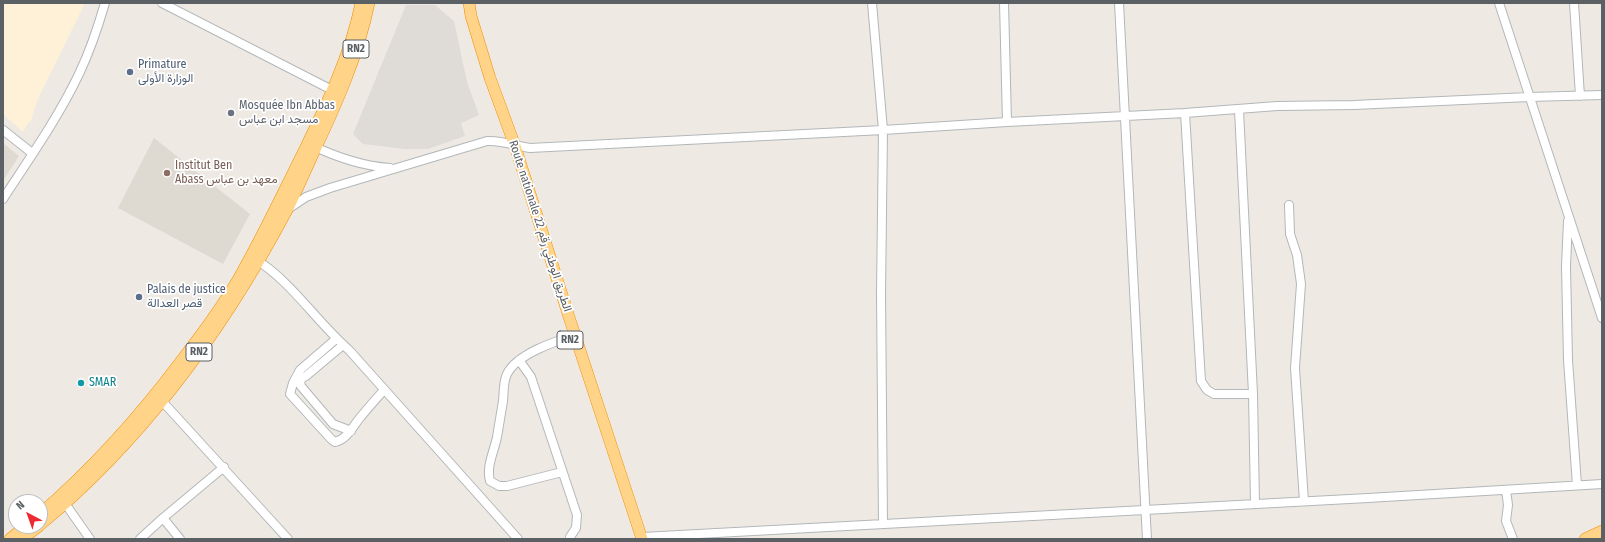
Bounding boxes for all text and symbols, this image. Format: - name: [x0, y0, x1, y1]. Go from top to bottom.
- road number: RN2: [343, 40, 369, 58]
- place label: Primature الوزارة الأولى: [138, 58, 193, 86]
- marker: Primature الوزارة الأولى: [125, 67, 135, 77]
- place label: Mosquée Ibn Abbas مسجد ابن عباس: [239, 99, 335, 127]
- marker: Mosquée Ibn Abbas مسجد ابن عباس: [226, 108, 236, 118]
- street label: Route nationale 22 الطريق الوطني رقم: [505, 138, 575, 314]
- place label: Institut Ben Abass معهد بن عباس: [175, 159, 278, 187]
- marker: Institut Ben Abass معهد بن عباس: [162, 168, 172, 178]
- place label: Palais de justice قصر العدالة: [147, 283, 226, 311]
- marker: Palais de justice قصر العدالة: [134, 292, 144, 302]
- road number: RN2: [557, 331, 583, 349]
- road number: RN2: [186, 343, 212, 361]
- place label: SMAR: [89, 376, 116, 390]
- marker: SMAR: [76, 378, 86, 388]
- north arrow: [8, 494, 48, 534]
- text: N: [14, 498, 27, 512]

